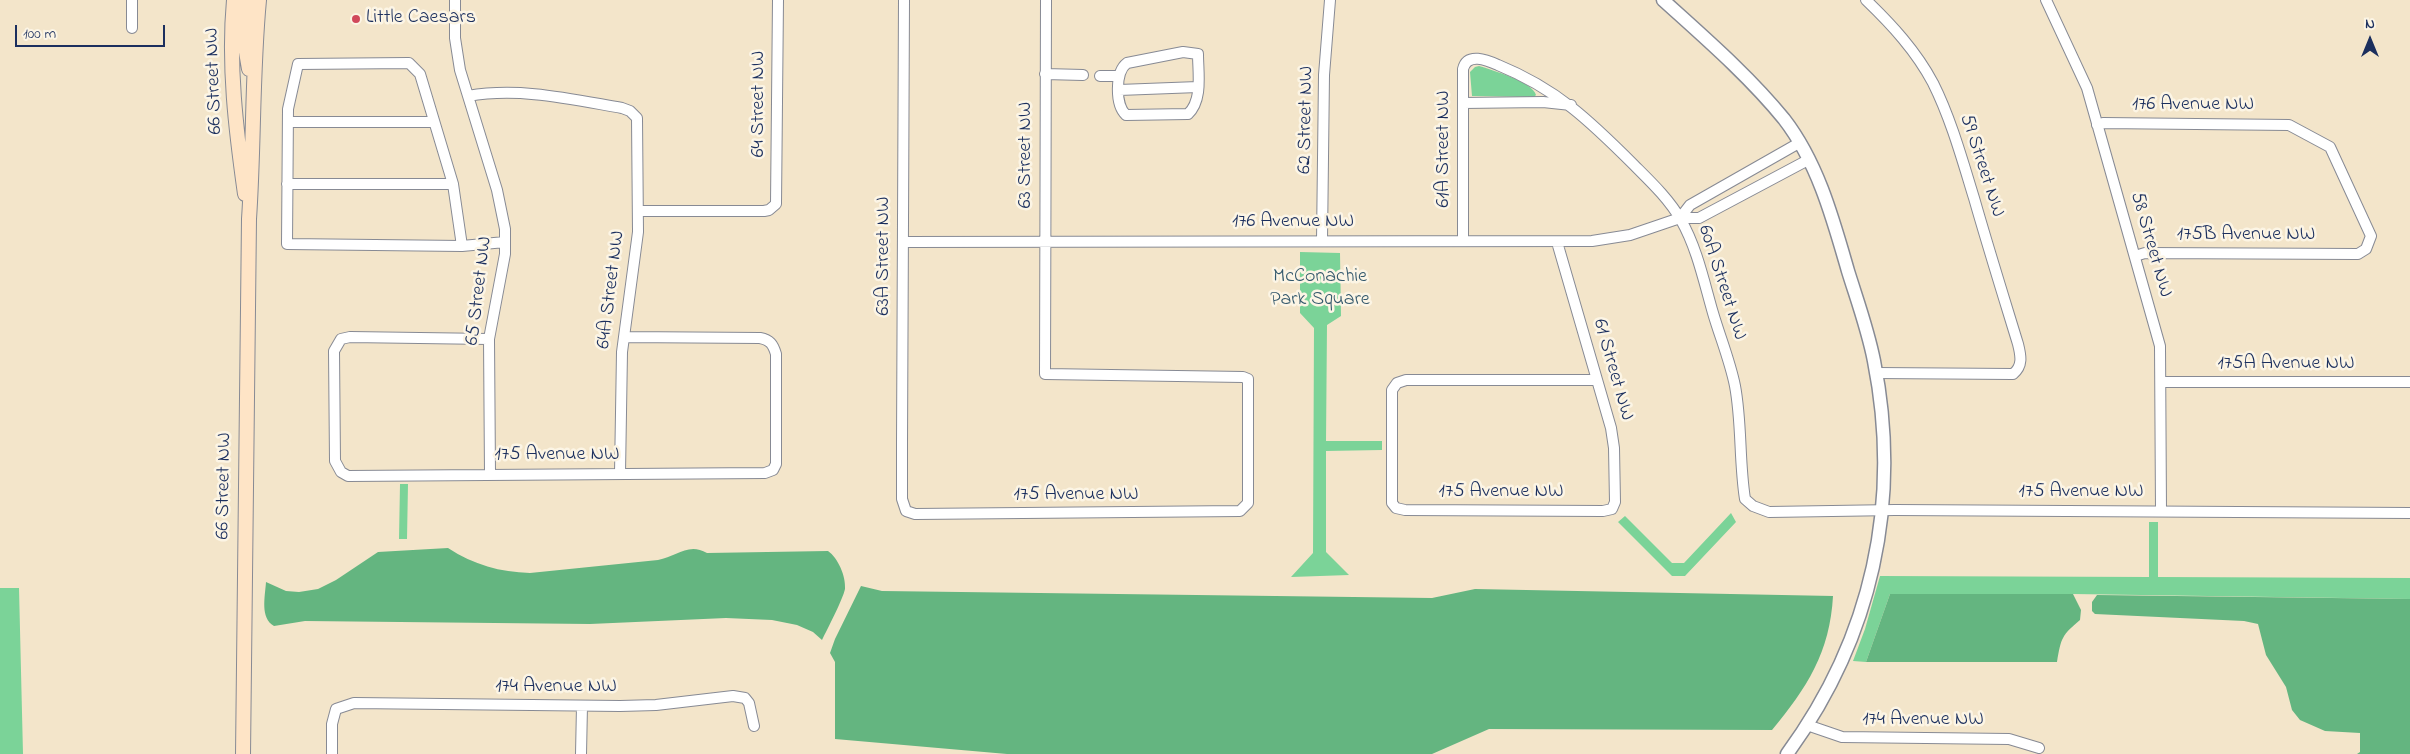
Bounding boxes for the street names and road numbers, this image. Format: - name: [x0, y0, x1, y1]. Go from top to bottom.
- street label: 66 Street NW: [201, 27, 229, 135]
- street label: 64 Street NW: [748, 51, 772, 157]
- street label: 62 Street NW: [1294, 66, 1320, 174]
- street label: 61A Street NW: [1433, 91, 1457, 207]
- street label: 176 Avenue NW: [2132, 94, 2254, 118]
- street label: 63 Street NW: [1015, 102, 1039, 208]
- street label: 59 Street NW: [1953, 111, 2009, 221]
- street label: 58 Street NW: [2124, 190, 2176, 300]
- street label: 63A Street NW: [873, 197, 897, 315]
- street label: 176 Avenue NW: [1232, 211, 1354, 235]
- street label: 60A Street NW: [1691, 223, 1751, 343]
- street label: 175B Avenue NW: [2177, 224, 2315, 248]
- street label: 64A Street NW: [593, 230, 631, 350]
- street label: 65 Street NW: [461, 235, 499, 347]
- street label: 61 Street NW: [1586, 316, 1638, 424]
- street label: 175A Avenue NW: [2217, 353, 2355, 377]
- street label: 66 Street NW: [212, 432, 238, 540]
- street label: 175 Avenue NW: [495, 444, 619, 468]
- street label: 175 Avenue NW: [1439, 481, 1563, 505]
- street label: 175 Avenue NW: [2019, 481, 2143, 505]
- street label: 175 Avenue NW: [1014, 484, 1138, 508]
- street label: 174 Avenue NW: [495, 676, 617, 700]
- street label: 174 Avenue NW: [1862, 709, 1984, 733]

